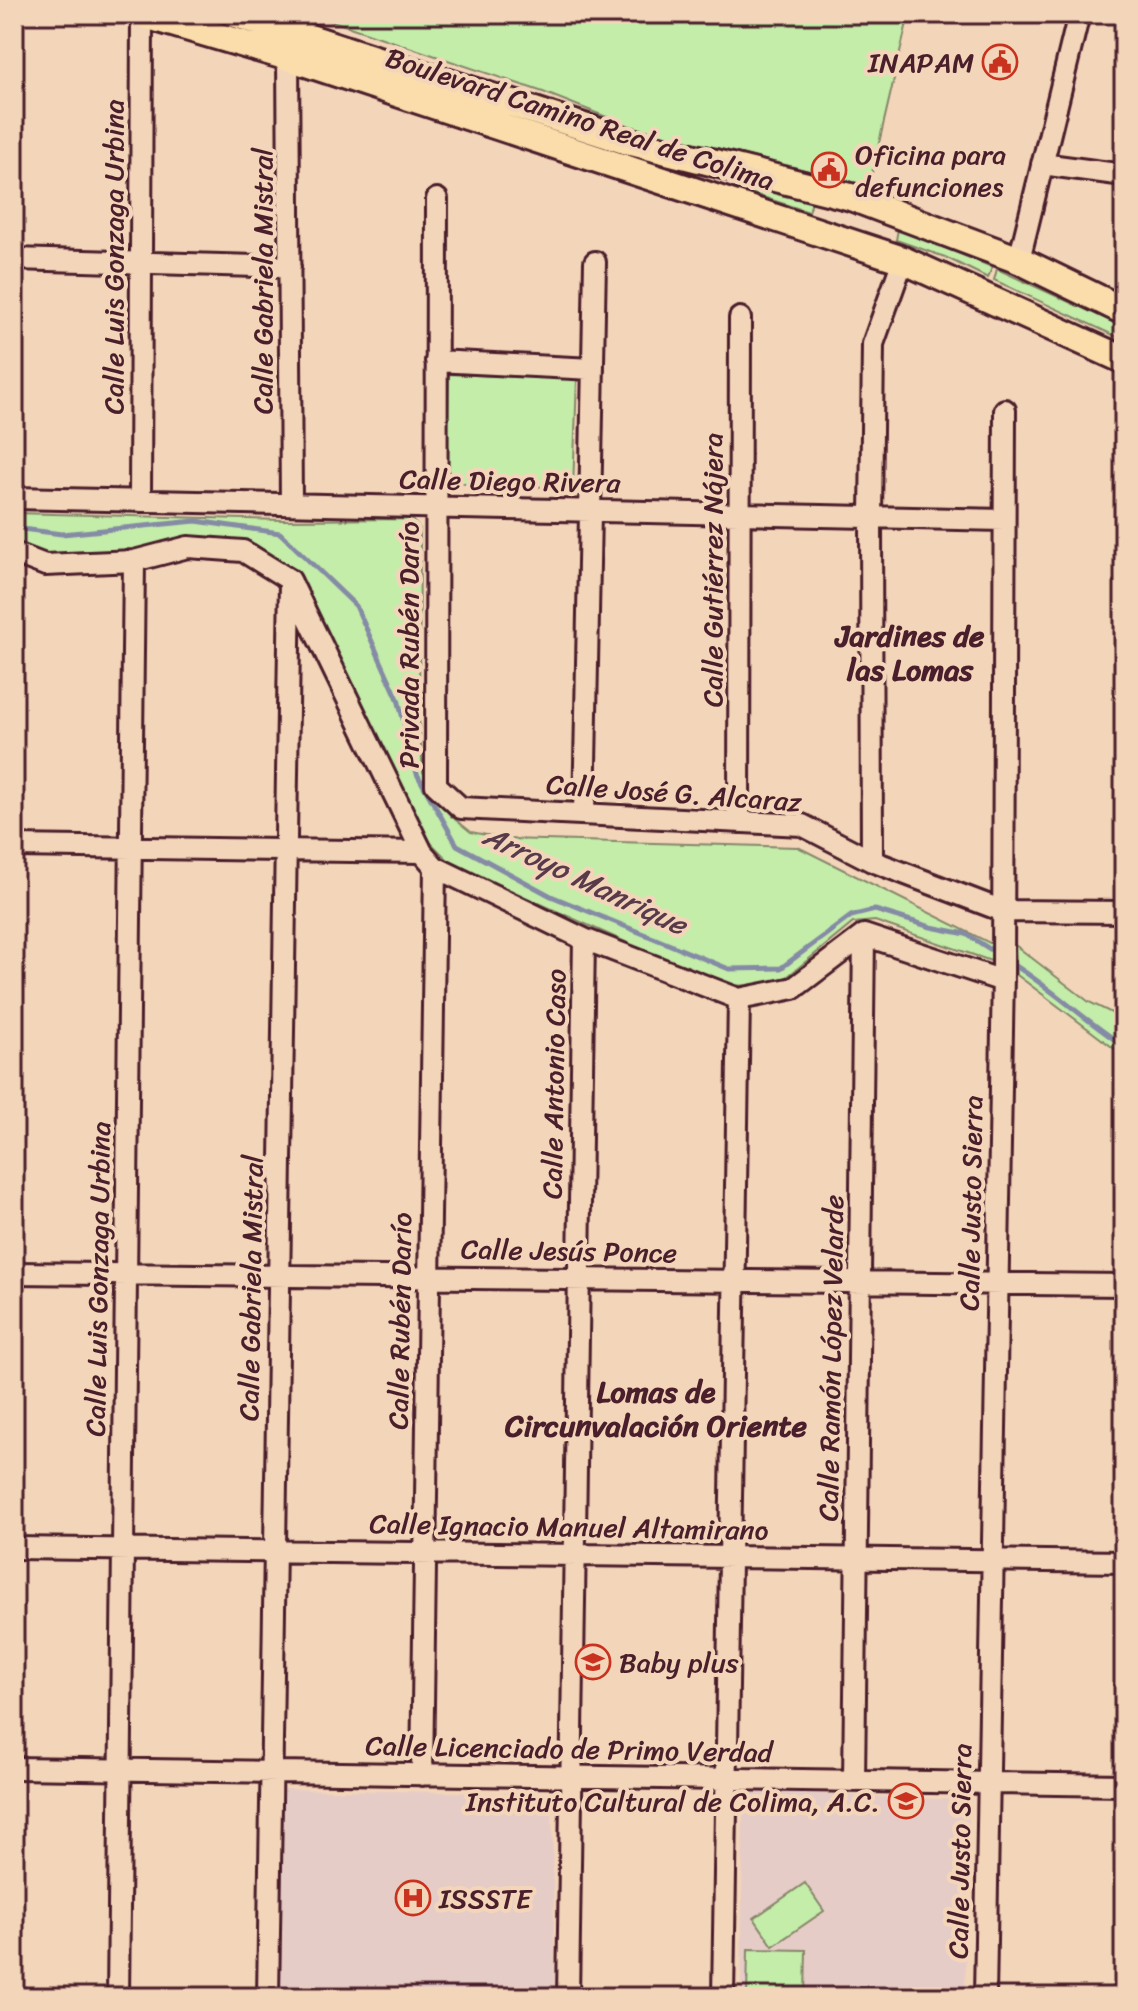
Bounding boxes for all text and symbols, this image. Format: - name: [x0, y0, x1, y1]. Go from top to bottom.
- street label: Boulevard Camino Real de Colima: [379, 33, 781, 205]
- place label: INAPAM: [867, 38, 974, 87]
- public building icon: INAPAM: [981, 43, 1019, 81]
- street label: Calle Luis Gonzaga Urbina: [89, 99, 138, 415]
- place label: Oficina para defunciones: [855, 130, 1006, 211]
- street label: Calle Gabriela Mistral: [238, 147, 287, 414]
- public building icon: Oficina para defunciones: [810, 151, 848, 189]
- street label: Calle Gutiérrez Nájera: [688, 433, 737, 707]
- street label: Calle Diego Rivera: [399, 455, 622, 507]
- street label: Privada Rubén Darío: [384, 521, 433, 769]
- district label: Jardines de las Lomas: [833, 609, 985, 697]
- street label: Calle José G. Alcaraz: [545, 760, 804, 826]
- water label: Arroyo Manrique: [473, 809, 698, 952]
- street label: Calle Antonio Caso: [527, 968, 581, 1200]
- street label: Calle Justo Sierra: [945, 1095, 997, 1311]
- street label: Calle Luis Gonzaga Urbina: [71, 1121, 125, 1437]
- street label: Calle Gabriela Mistral: [224, 1153, 278, 1422]
- street label: Calle Ramón López Velarde: [804, 1194, 858, 1522]
- street label: Calle Rubén Darío: [374, 1212, 426, 1430]
- street label: Calle Jesús Ponce: [461, 1225, 677, 1277]
- district label: Lomas de Circunvalación Oriente: [504, 1365, 808, 1453]
- street label: Calle Ignacio Manuel Altamirano: [369, 1499, 769, 1555]
- place label: Baby plus: [619, 1638, 739, 1687]
- school or university icon: Baby plus: [574, 1643, 612, 1681]
- street label: Calle Licenciado de Primo Verdad: [365, 1721, 775, 1777]
- street label: Calle Justo Sierra: [934, 1743, 986, 1959]
- place label: Instituto Cultural de Colima, A.C.: [465, 1777, 880, 1826]
- school or university icon: Instituto Cultural de Colima, A.C.: [887, 1782, 925, 1820]
- place label: ISSSTE: [438, 1874, 533, 1923]
- hospital icon: ISSSTE: [394, 1879, 432, 1917]

